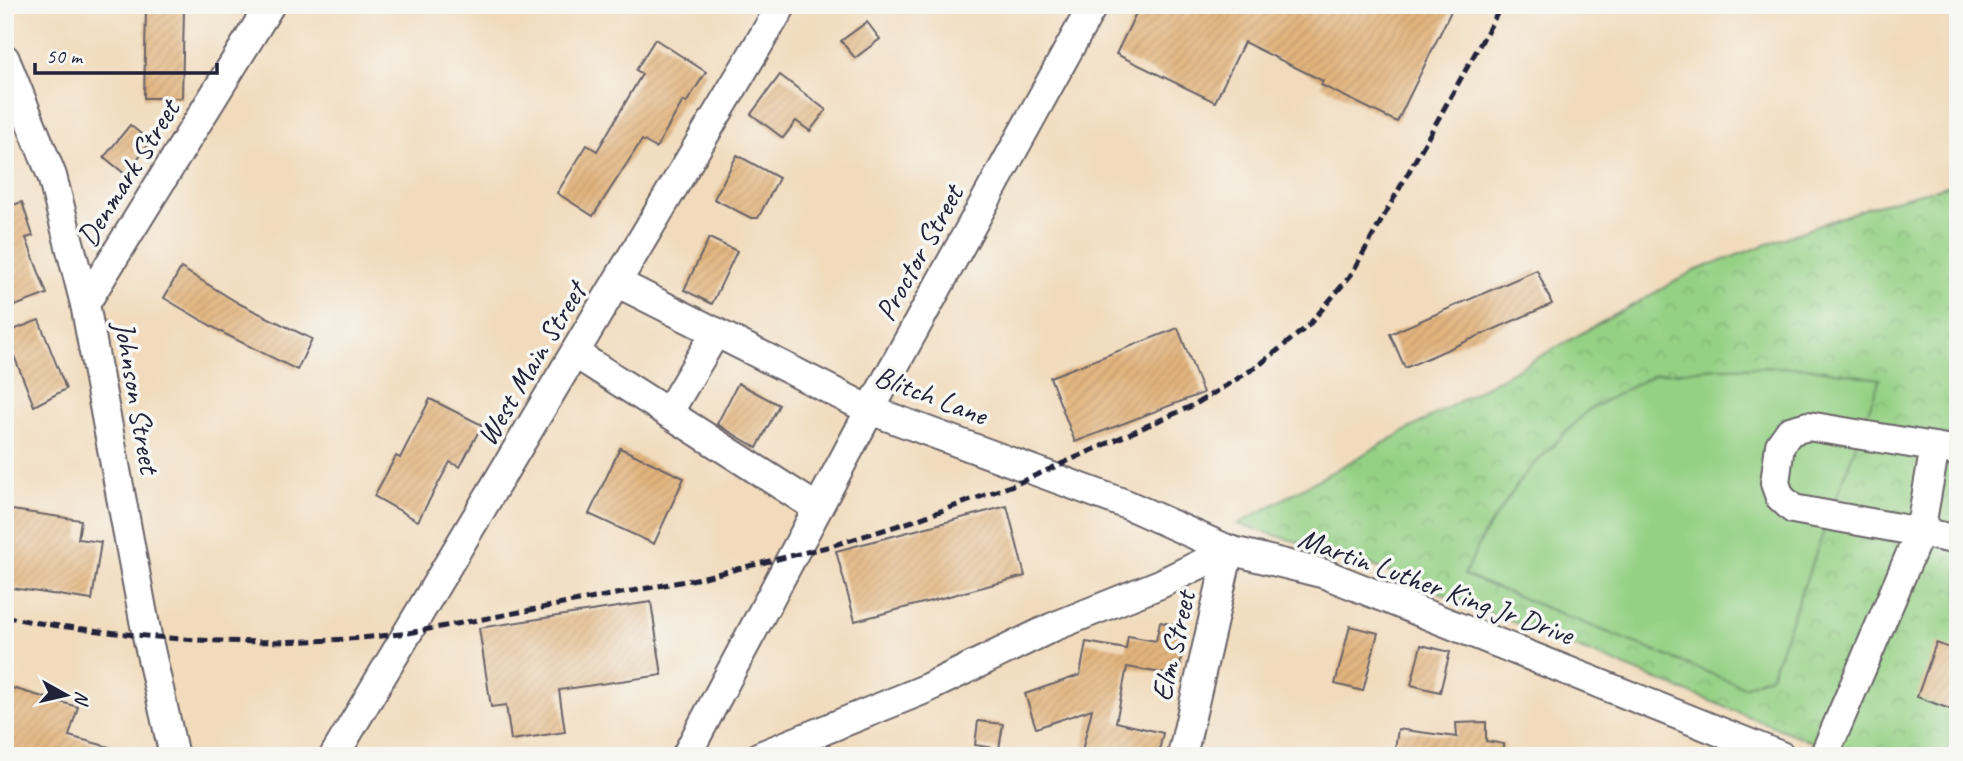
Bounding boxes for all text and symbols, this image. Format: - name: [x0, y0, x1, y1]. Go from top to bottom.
- scale bar: [35, 32, 217, 76]
- text: 50 m: [46, 43, 84, 69]
- street label: Denmark Street: [68, 90, 189, 253]
- street label: Proctor Street: [866, 176, 973, 327]
- street label: West Main Street: [468, 272, 597, 452]
- street label: Johnson Street: [105, 316, 170, 479]
- street label: Blitch Lane: [870, 356, 994, 434]
- street label: Martin Luther King Jr Drive: [1293, 519, 1581, 654]
- street label: Elm Street: [1142, 585, 1205, 705]
- north arrow: [32, 660, 102, 730]
- text: N: [69, 690, 95, 708]

